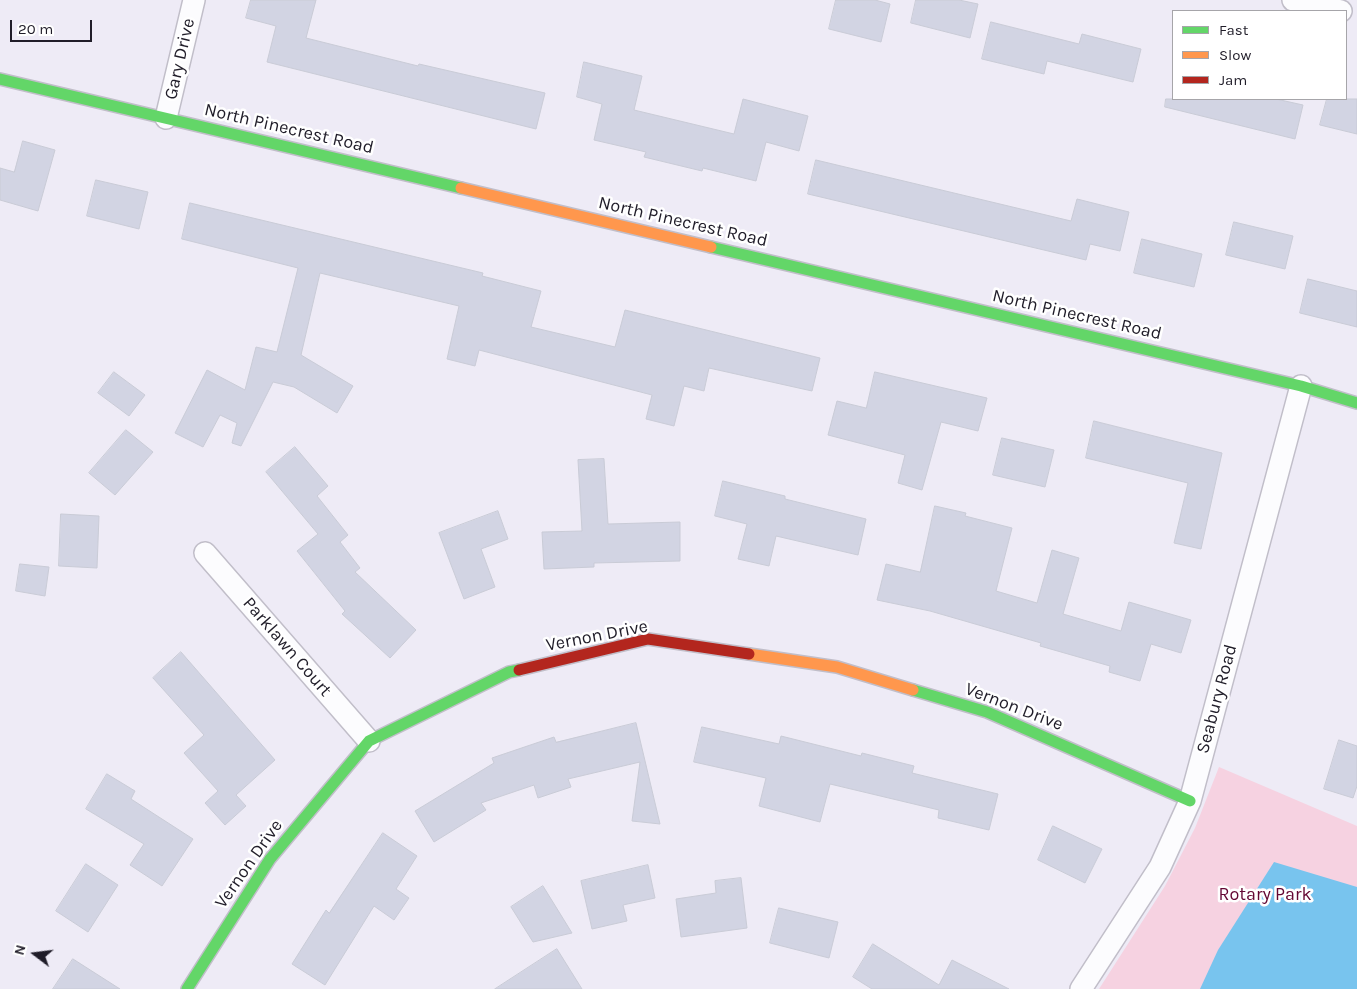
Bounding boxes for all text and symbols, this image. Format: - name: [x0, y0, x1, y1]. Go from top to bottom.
- scale bar: [12, 10, 95, 42]
- legend: [1172, 10, 1347, 100]
- street label: Gary Drive: [160, 16, 200, 102]
- text: 20 m: [18, 20, 53, 38]
- text: Fast: [1219, 21, 1248, 39]
- text: Slow: [1219, 46, 1251, 64]
- text: Jam: [1219, 71, 1247, 89]
- street label: North Pinecrest Road: [202, 99, 376, 159]
- street label: North Pinecrest Road: [596, 192, 770, 252]
- street label: North Pinecrest Road: [990, 285, 1164, 345]
- street label: Parklawn Court: [238, 593, 336, 701]
- street label: Vernon Drive: [544, 616, 650, 656]
- street label: Seabury Road: [1192, 642, 1242, 756]
- street label: Vernon Drive: [962, 678, 1066, 736]
- street label: Vernon Drive: [211, 816, 287, 912]
- park label: Rotary Park: [1218, 884, 1312, 906]
- north arrow: [10, 929, 60, 979]
- text: N: [11, 943, 30, 957]

